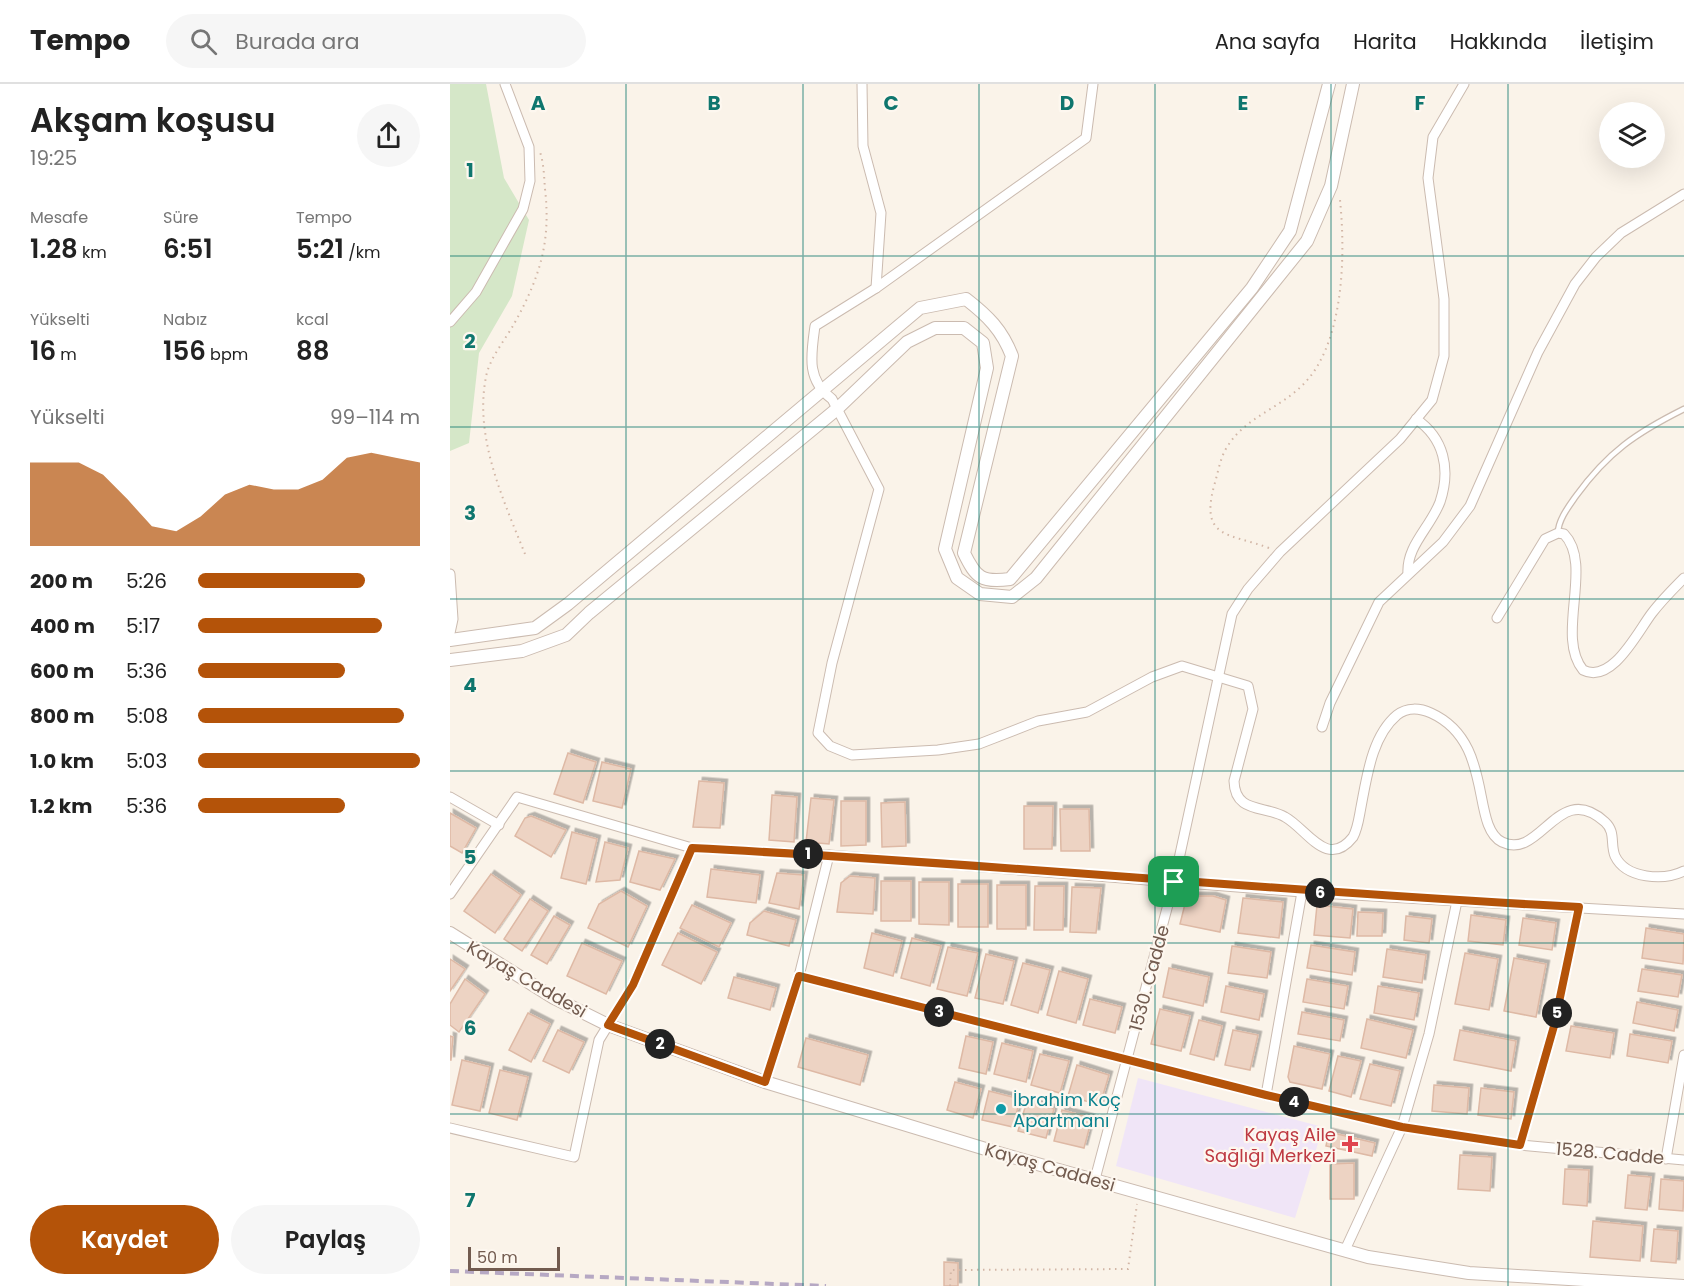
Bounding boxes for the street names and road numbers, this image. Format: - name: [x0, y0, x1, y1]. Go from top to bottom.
- street label: 1530. Cadde: [1123, 922, 1175, 1034]
- street label: Kayaş Caddesi: [462, 934, 592, 1024]
- street label: Kayaş Caddesi: [982, 1136, 1118, 1198]
- street label: 1528. Cadde: [1555, 1136, 1665, 1170]

